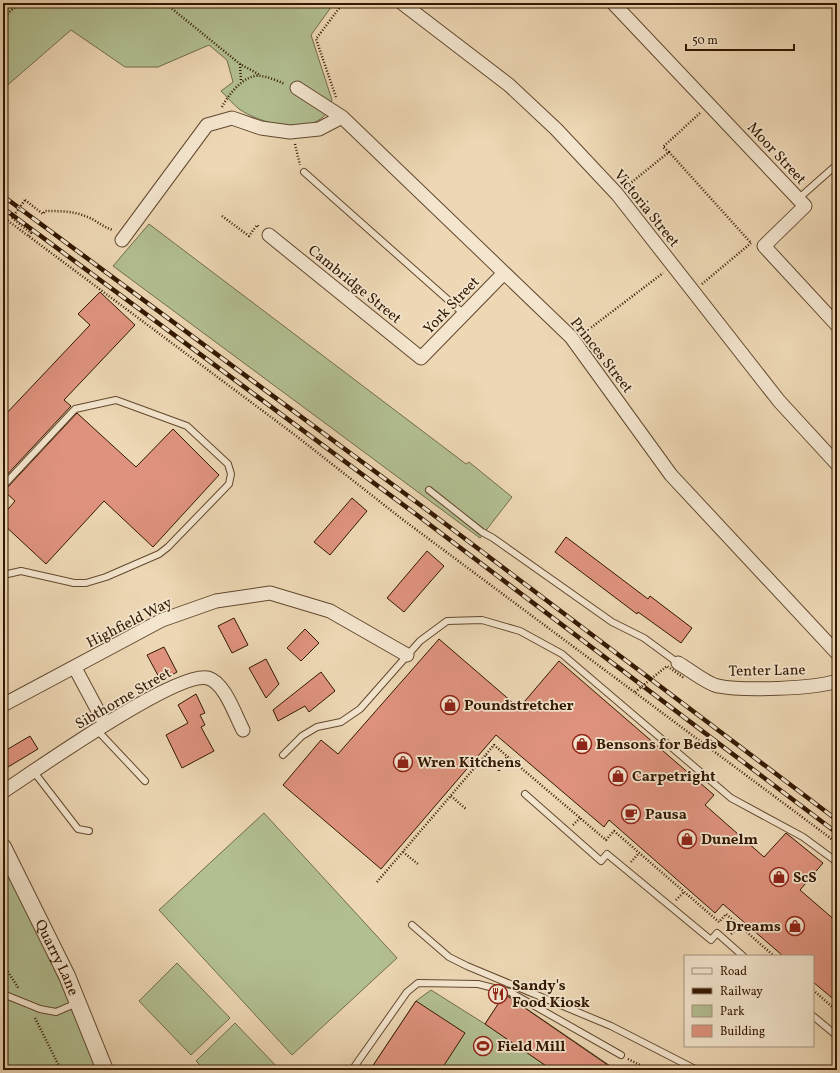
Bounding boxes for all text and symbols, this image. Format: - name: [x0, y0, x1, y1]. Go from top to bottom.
- scale bar: [686, 26, 794, 52]
- text: 50 m: [692, 33, 718, 49]
- street label: Moor Street: [742, 118, 810, 190]
- street label: Victoria Street: [608, 166, 684, 252]
- street label: Cambridge Street: [303, 241, 405, 330]
- street label: York Street: [419, 273, 485, 340]
- street label: Princes Street: [565, 314, 637, 398]
- street label: Highfield Way: [83, 593, 176, 654]
- street label: Tenter Lane: [728, 660, 806, 683]
- street label: Sibthorne Street: [72, 663, 176, 735]
- shop icon: Poundstretcher: [439, 694, 461, 716]
- place label: Poundstretcher: [464, 696, 574, 717]
- shop icon: Bensons for Beds: [571, 733, 593, 755]
- place label: Bensons for Beds: [596, 735, 717, 756]
- shop icon: Wren Kitchens: [392, 751, 414, 773]
- place label: Wren Kitchens: [417, 753, 521, 774]
- shop icon: Carpetright: [607, 765, 629, 787]
- place label: Carpetright: [632, 767, 716, 788]
- cafe icon: Pausa: [620, 803, 642, 825]
- place label: Pausa: [645, 805, 687, 826]
- shop icon: Dunelm: [676, 828, 698, 850]
- place label: Dunelm: [701, 830, 759, 851]
- shop icon: ScS: [768, 866, 790, 888]
- place label: ScS: [793, 868, 817, 889]
- shop icon: Dreams: [784, 915, 806, 937]
- street label: Quarry Lane: [29, 916, 83, 999]
- place label: Dreams: [726, 917, 781, 938]
- legend: [684, 955, 814, 1047]
- text: Road: [720, 964, 747, 980]
- place label: Sandy's Food Kiosk: [512, 976, 590, 1014]
- restaurant icon: Sandy's Food Kiosk: [487, 983, 509, 1005]
- text: Railway: [720, 984, 763, 1000]
- text: Park: [720, 1004, 745, 1020]
- text: Building: [720, 1024, 765, 1040]
- sports icon: Field Mill: [472, 1035, 494, 1057]
- place label: Field Mill: [497, 1037, 565, 1058]

